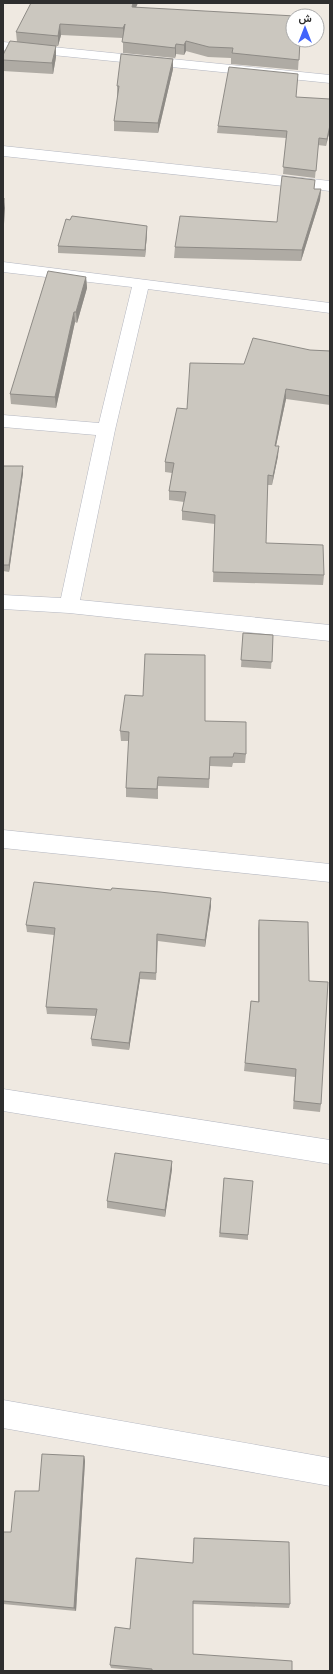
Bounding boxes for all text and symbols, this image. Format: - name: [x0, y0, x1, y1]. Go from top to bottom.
- north arrow: [285, 8, 325, 48]
- text: ش: [298, 11, 312, 25]

